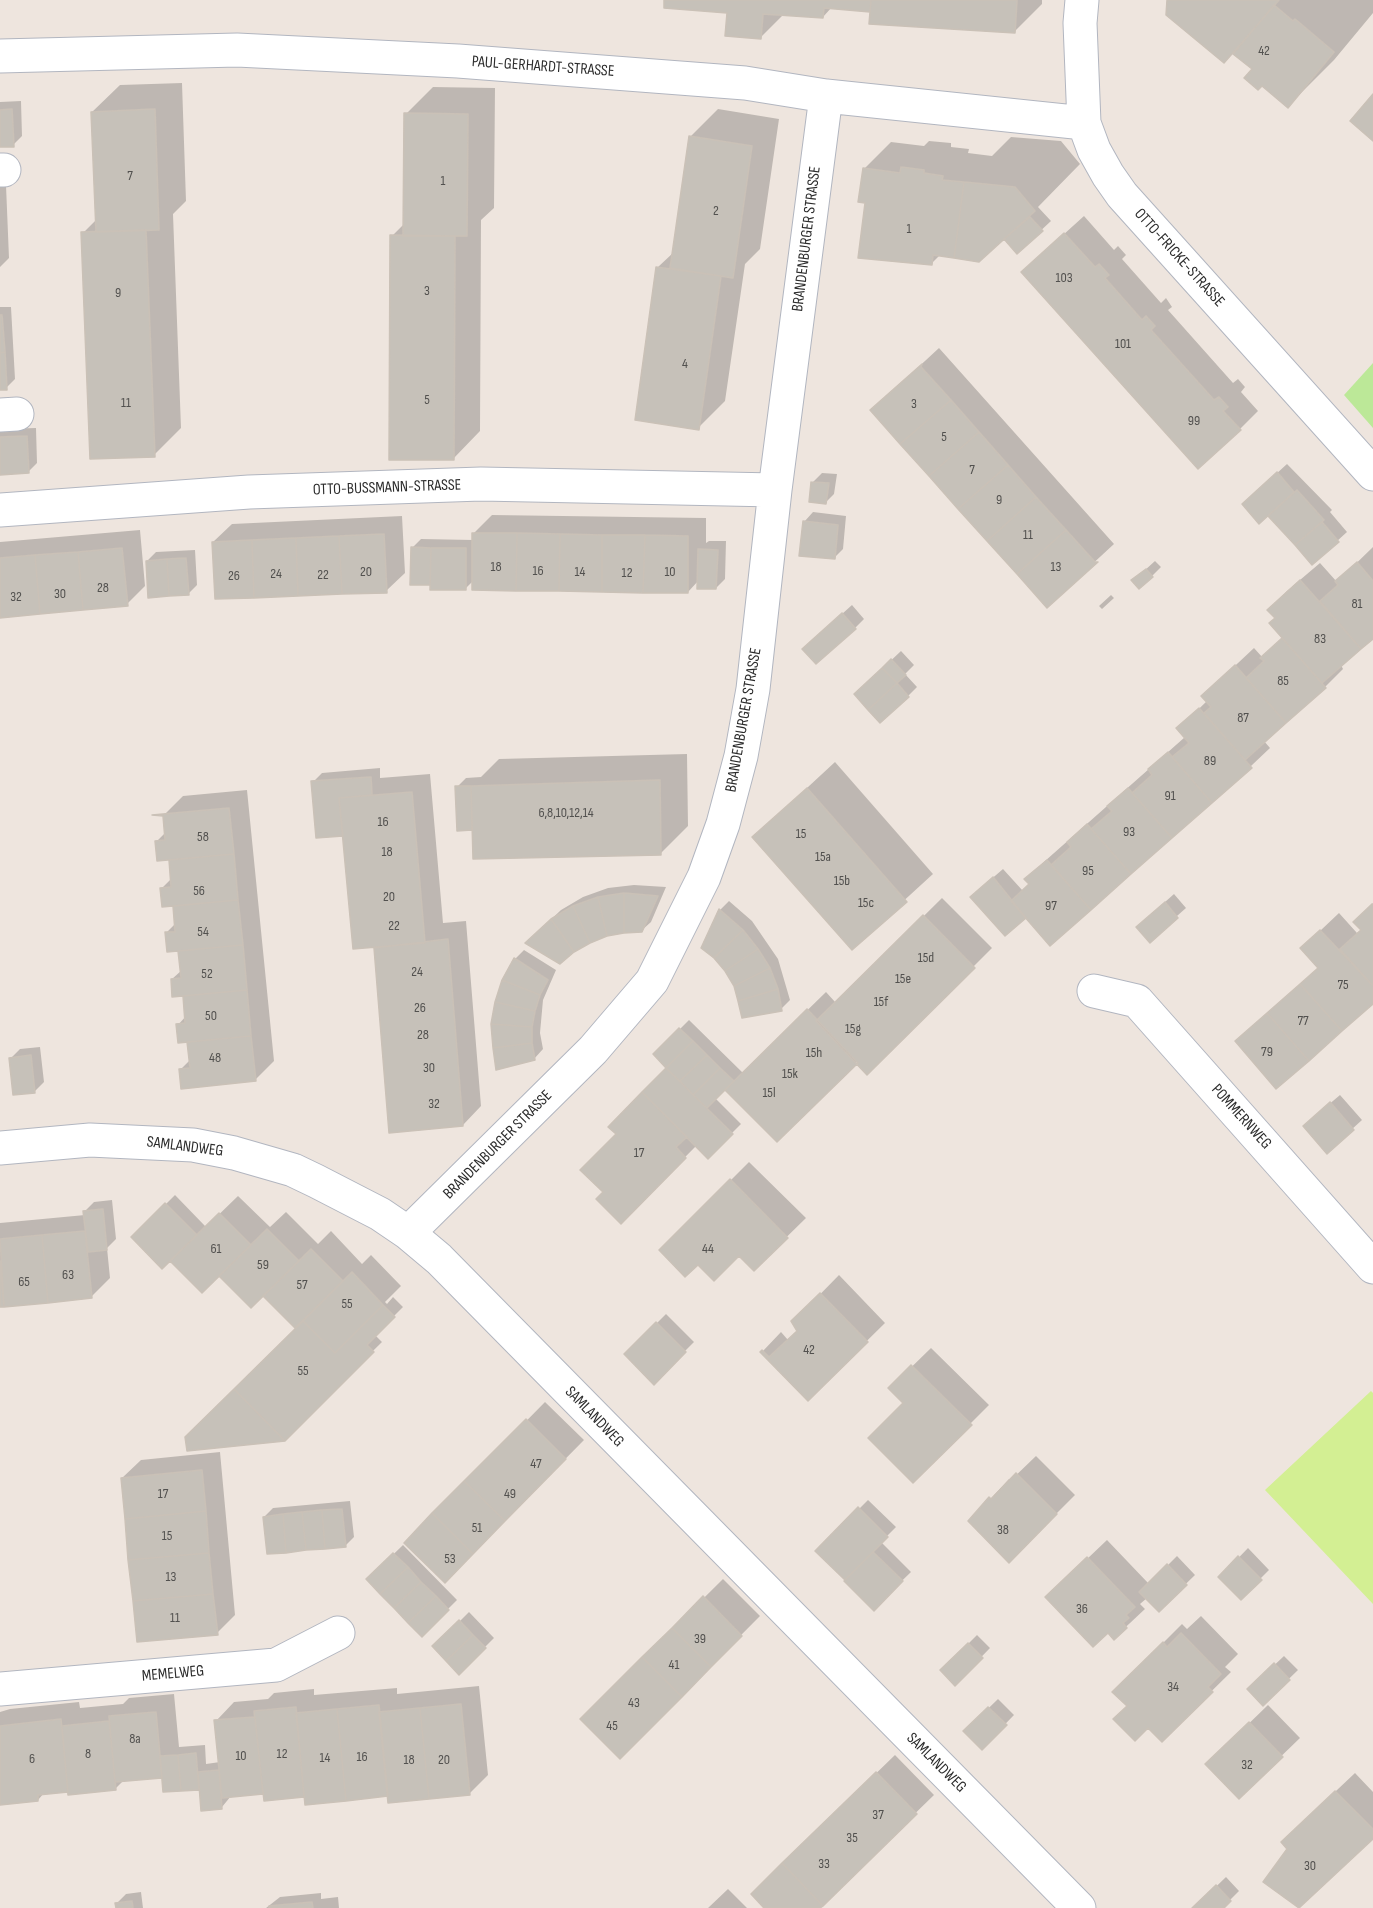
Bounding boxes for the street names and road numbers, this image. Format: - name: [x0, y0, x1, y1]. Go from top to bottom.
- street label: PAUL-GERHARDT-STRASSE: [471, 52, 615, 82]
- street label: BRANDENBURGER STRASSE: [789, 165, 825, 313]
- street label: OTTO-FRICKE-STRASSE: [1130, 205, 1228, 311]
- street label: OTTO-BUSSMANN-STRASSE: [312, 476, 462, 500]
- street label: BRANDENBURGER STRASSE: [722, 646, 766, 794]
- street label: POMMERNWEG: [1207, 1081, 1275, 1153]
- street label: BRANDENBURGER STRASSE: [440, 1087, 556, 1203]
- street label: SAMLANDWEG: [146, 1133, 224, 1161]
- street label: SAMLANDWEG: [560, 1383, 628, 1451]
- street label: MEMELWEG: [141, 1662, 205, 1686]
- street label: SAMLANDWEG: [902, 1729, 970, 1797]

